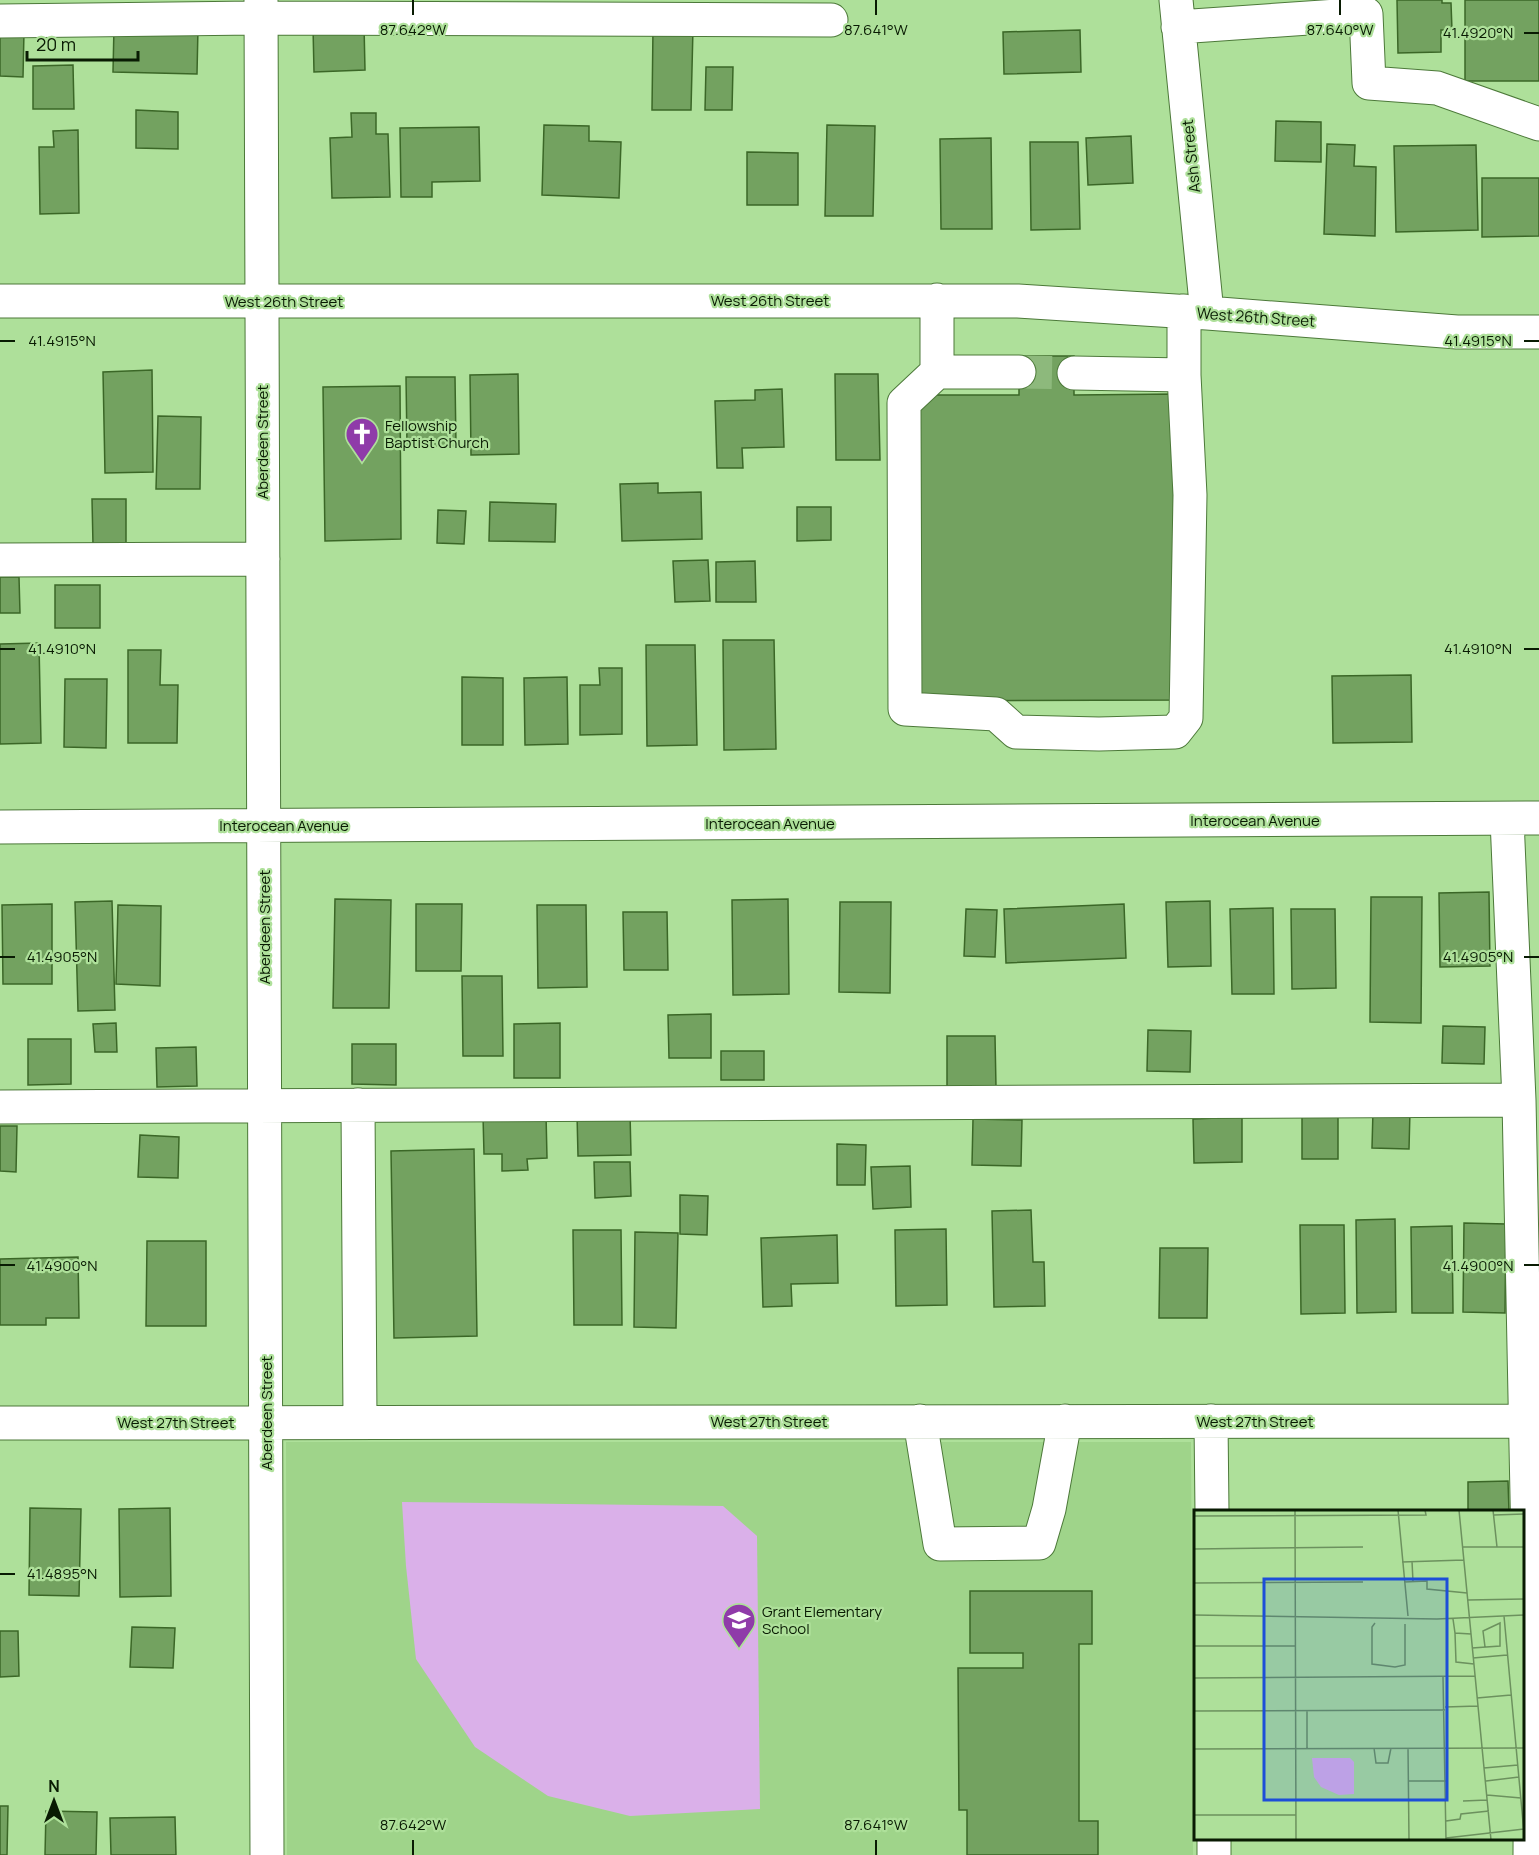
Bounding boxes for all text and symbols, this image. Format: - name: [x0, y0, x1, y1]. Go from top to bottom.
- text: 87.642°W: [380, 19, 446, 40]
- text: 87.641°W: [844, 19, 908, 40]
- text: 87.640°W: [1306, 19, 1374, 40]
- text: 41.4920°N: [1443, 22, 1513, 43]
- scale bar: [27, 24, 138, 62]
- text: 20 m: [36, 32, 76, 56]
- street label: Ash Street: [1177, 118, 1205, 194]
- street label: West 26th Street: [711, 290, 829, 311]
- street label: West 26th Street: [225, 291, 343, 312]
- street label: West 26th Street: [1196, 302, 1316, 332]
- text: 41.4915°N: [28, 330, 96, 351]
- text: 41.4915°N: [1444, 330, 1512, 351]
- street label: Aberdeen Street: [252, 385, 273, 499]
- place label: Fellowship Baptist Church: [385, 415, 489, 453]
- church icon: Fellowship Baptist Church: [344, 416, 380, 463]
- text: 41.4910°N: [28, 638, 96, 659]
- text: 41.4910°N: [1444, 638, 1512, 659]
- street label: Interocean Avenue: [1190, 810, 1320, 831]
- street label: Interocean Avenue: [705, 813, 835, 834]
- street label: Interocean Avenue: [219, 815, 349, 836]
- street label: Aberdeen Street: [254, 870, 275, 984]
- text: 41.4905°N: [27, 946, 97, 967]
- text: 41.4905°N: [1443, 946, 1513, 967]
- text: 41.4900°N: [26, 1255, 98, 1276]
- text: 41.4900°N: [1442, 1255, 1514, 1276]
- street label: Aberdeen Street: [256, 1356, 277, 1470]
- street label: West 27th Street: [711, 1411, 827, 1432]
- street label: West 27th Street: [1197, 1411, 1313, 1432]
- street label: West 27th Street: [118, 1412, 234, 1433]
- inset map: [1194, 1510, 1524, 1840]
- text: 41.4895°N: [27, 1563, 97, 1584]
- place label: Grant Elementary School: [762, 1601, 882, 1639]
- school or university icon: Grant Elementary School: [721, 1602, 757, 1649]
- north arrow: [24, 1771, 84, 1831]
- text: N: [48, 1775, 60, 1797]
- text: 87.642°W: [380, 1814, 446, 1835]
- text: 87.641°W: [844, 1814, 908, 1835]

